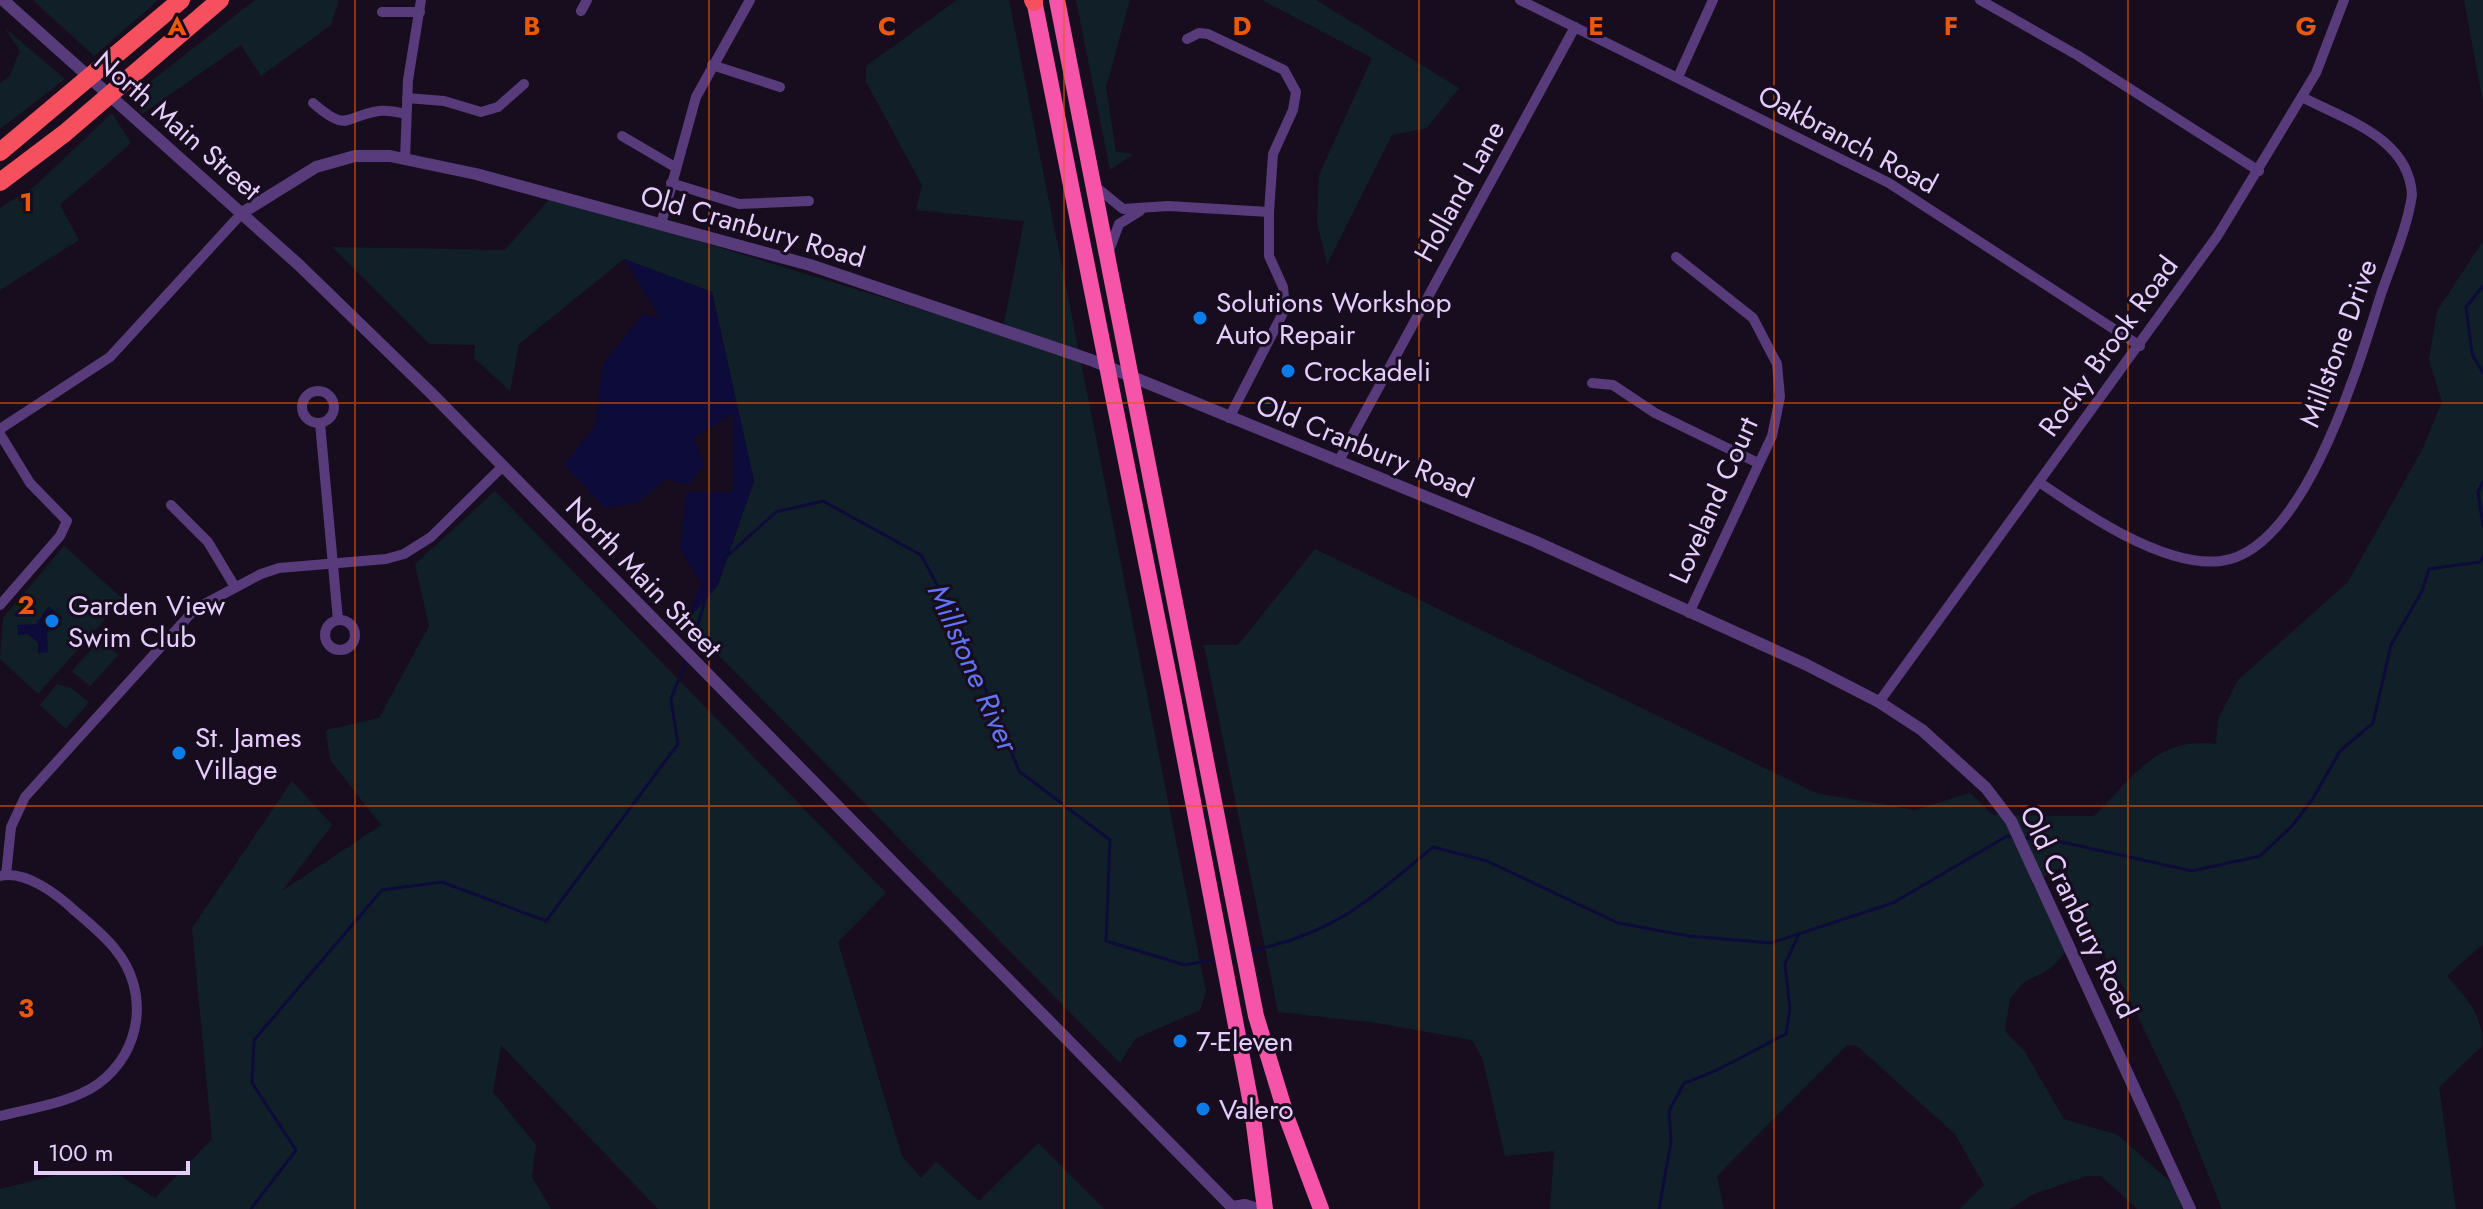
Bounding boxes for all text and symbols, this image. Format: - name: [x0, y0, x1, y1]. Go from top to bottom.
- text: A: [166, 7, 187, 45]
- text: B: [523, 7, 541, 45]
- text: C: [878, 7, 896, 45]
- text: D: [1232, 7, 1252, 45]
- text: E: [1588, 7, 1604, 45]
- text: F: [1944, 7, 1958, 45]
- text: G: [2295, 7, 2317, 45]
- street label: North Main Street: [85, 41, 270, 210]
- street label: Oakbranch Road: [1750, 75, 1945, 204]
- street label: Holland Lane: [1404, 113, 1515, 269]
- street label: Old Cranbury Road: [636, 175, 870, 278]
- text: 1: [19, 183, 33, 221]
- street label: Rocky Brook Road: [2029, 248, 2188, 445]
- street label: Millstone Drive: [2289, 254, 2388, 433]
- place label: Solutions Workshop Auto Repair: [1216, 282, 1451, 355]
- marker: Solutions Workshop Auto Repair: [1191, 309, 1209, 327]
- place label: Crockadeli: [1304, 351, 1431, 392]
- marker: Crockadeli: [1279, 362, 1297, 380]
- street label: Old Cranbury Road: [1250, 384, 1480, 509]
- street label: Loveland Court: [1658, 410, 1769, 590]
- street label: North Main Street: [556, 488, 731, 667]
- water label: Millstone River: [917, 577, 1030, 760]
- place label: Garden View Swim Club: [68, 585, 225, 658]
- text: 2: [17, 586, 35, 624]
- marker: Garden View Swim Club: [43, 612, 61, 630]
- place label: St. James Village: [195, 717, 302, 790]
- marker: St. James Village: [170, 744, 188, 762]
- street label: Old Cranbury Road: [2009, 799, 2148, 1026]
- text: 3: [18, 989, 34, 1027]
- place label: 7-Eleven: [1196, 1021, 1293, 1062]
- marker: 7-Eleven: [1171, 1032, 1189, 1050]
- place label: Valero: [1219, 1089, 1293, 1130]
- marker: Valero: [1194, 1100, 1212, 1118]
- scale bar: [36, 1125, 188, 1175]
- text: 100 m: [48, 1135, 114, 1170]

